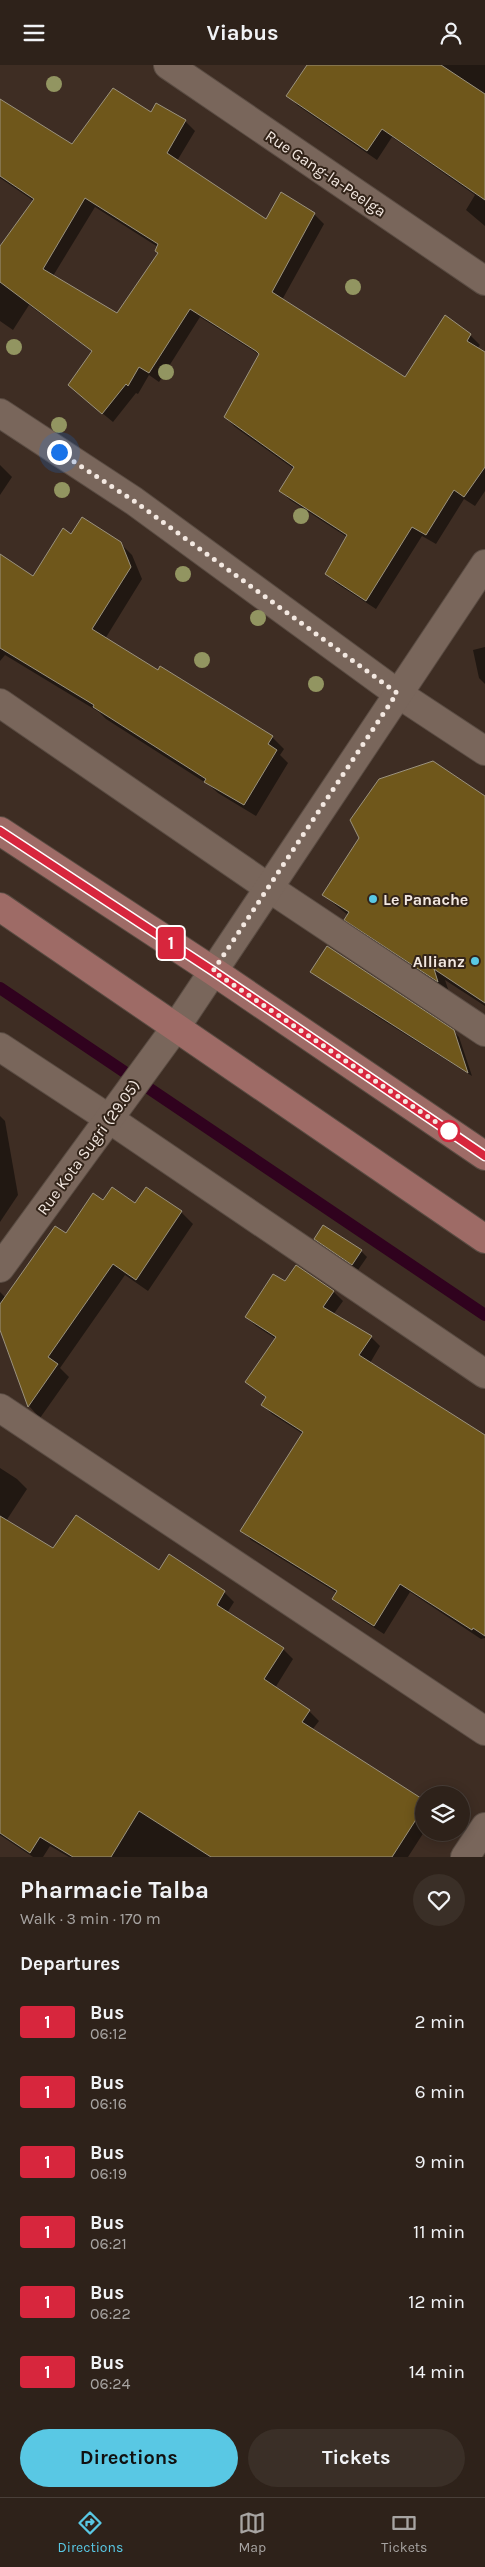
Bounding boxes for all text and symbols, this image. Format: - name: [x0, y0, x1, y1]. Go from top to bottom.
- icon: menu: [20, 19, 48, 47]
- icon: person: [437, 19, 465, 47]
- text: Viabus: [206, 20, 279, 46]
- street label: Rue Gang-la-Peelga: [262, 126, 390, 221]
- your location: [47, 440, 72, 465]
- place label: Le Panache: [383, 890, 468, 909]
- marker: Le Panache: [367, 893, 379, 905]
- line badge: 1: [155, 927, 187, 959]
- text: 1: [168, 932, 174, 954]
- place label: Allianz: [413, 952, 465, 971]
- marker: Allianz: [469, 955, 481, 967]
- street label: Rue Kota Sugri (29.05): [33, 1076, 144, 1219]
- unlabelled marker: [438, 1120, 460, 1142]
- map controls: [415, 1786, 470, 1841]
- button: layers: [415, 1786, 470, 1841]
- button: heart: [413, 1874, 465, 1926]
- text: Pharmacie Talba: [20, 1876, 209, 1904]
- text: Walk · 3 min · 170 m: [20, 1909, 161, 1928]
- text: Departures: [20, 1953, 120, 1975]
- text: Bus: [90, 2002, 124, 2024]
- text: 1: [44, 2011, 51, 2033]
- text: 2 min: [415, 2011, 465, 2033]
- text: 06:12: [90, 2024, 127, 2043]
- text: Bus: [90, 2072, 124, 2094]
- text: 1: [44, 2081, 51, 2103]
- text: 6 min: [415, 2081, 465, 2103]
- text: 06:16: [90, 2094, 127, 2113]
- text: Bus: [90, 2142, 124, 2164]
- text: 1: [44, 2151, 51, 2173]
- text: 9 min: [415, 2151, 465, 2173]
- text: 06:19: [90, 2164, 127, 2183]
- text: Bus: [90, 2212, 124, 2234]
- text: 1: [44, 2221, 51, 2243]
- text: 11 min: [413, 2221, 465, 2243]
- text: 06:21: [90, 2234, 127, 2253]
- text: Bus: [90, 2282, 124, 2304]
- text: 1: [44, 2291, 51, 2313]
- text: 12 min: [408, 2291, 465, 2313]
- text: 06:22: [90, 2304, 131, 2323]
- text: Bus: [90, 2352, 124, 2374]
- text: 1: [44, 2361, 51, 2383]
- text: 14 min: [409, 2361, 465, 2383]
- text: 06:24: [90, 2374, 131, 2393]
- button: Directions: [20, 2429, 238, 2487]
- button: Tickets: [248, 2429, 465, 2487]
- tab: Directions: [58, 2509, 123, 2556]
- tab: Map: [238, 2509, 266, 2556]
- tab: Tickets: [381, 2509, 427, 2556]

